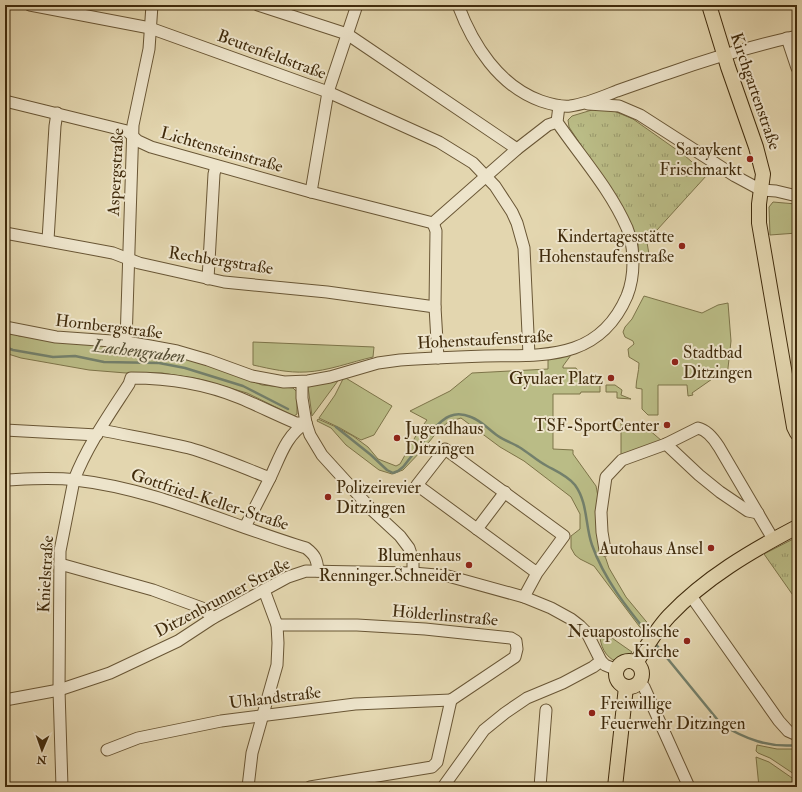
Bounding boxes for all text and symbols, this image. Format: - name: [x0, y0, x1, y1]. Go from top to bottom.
- street label: Beutenfeldstraße: [214, 25, 329, 84]
- street label: Kirchgartenstraße: [726, 30, 785, 152]
- street label: Lichtensteinstraße: [158, 122, 286, 177]
- street label: Aspergstraße: [103, 128, 129, 218]
- place label: Saraykent Frischmarkt: [659, 139, 742, 180]
- marker: Saraykent Frischmarkt: [745, 154, 755, 164]
- place label: Kindertagesstätte Hohenstaufenstraße: [538, 226, 674, 267]
- marker: Kindertagesstätte Hohenstaufenstraße: [677, 241, 687, 251]
- street label: Rechbergstraße: [167, 242, 275, 279]
- street label: Hornbergstraße: [54, 309, 164, 343]
- street label: Hohenstaufenstraße: [417, 325, 553, 354]
- water label: Lachengraben: [90, 334, 187, 369]
- place label: Stadtbad Ditzingen: [683, 342, 753, 383]
- marker: Stadtbad Ditzingen: [670, 357, 680, 367]
- place label: Gyulaer Platz: [509, 368, 603, 390]
- marker: Gyulaer Platz: [606, 373, 616, 383]
- place label: TSF-SportCenter: [534, 415, 660, 437]
- place label: Jugendhaus Ditzingen: [404, 418, 484, 459]
- marker: TSF-SportCenter: [662, 420, 672, 430]
- marker: Jugendhaus Ditzingen: [392, 433, 402, 443]
- street label: Gottfried-Keller-Straße: [128, 464, 292, 535]
- place label: Polizeirevier Ditzingen: [336, 477, 422, 518]
- marker: Polizeirevier Ditzingen: [323, 492, 333, 502]
- street label: Knielstraße: [33, 535, 58, 613]
- place label: Autohaus Ansel: [598, 538, 704, 559]
- marker: Autohaus Ansel: [706, 543, 716, 553]
- place label: Blumenhaus Renninger.Schneider: [319, 545, 462, 586]
- street label: Ditzenbrunner Straße: [151, 553, 294, 642]
- marker: Blumenhaus Renninger.Schneider: [464, 560, 474, 570]
- street label: Hölderlinstraße: [391, 600, 499, 631]
- place label: Neuapostolische Kirche: [568, 621, 679, 662]
- marker: Neuapostolische Kirche: [682, 636, 692, 646]
- street label: Uhlandstraße: [228, 681, 322, 714]
- place label: Freiwillige Feuerwehr Ditzingen: [600, 693, 746, 734]
- marker: Freiwillige Feuerwehr Ditzingen: [587, 708, 597, 718]
- north arrow: [22, 730, 62, 770]
- text: N: [35, 753, 48, 766]

